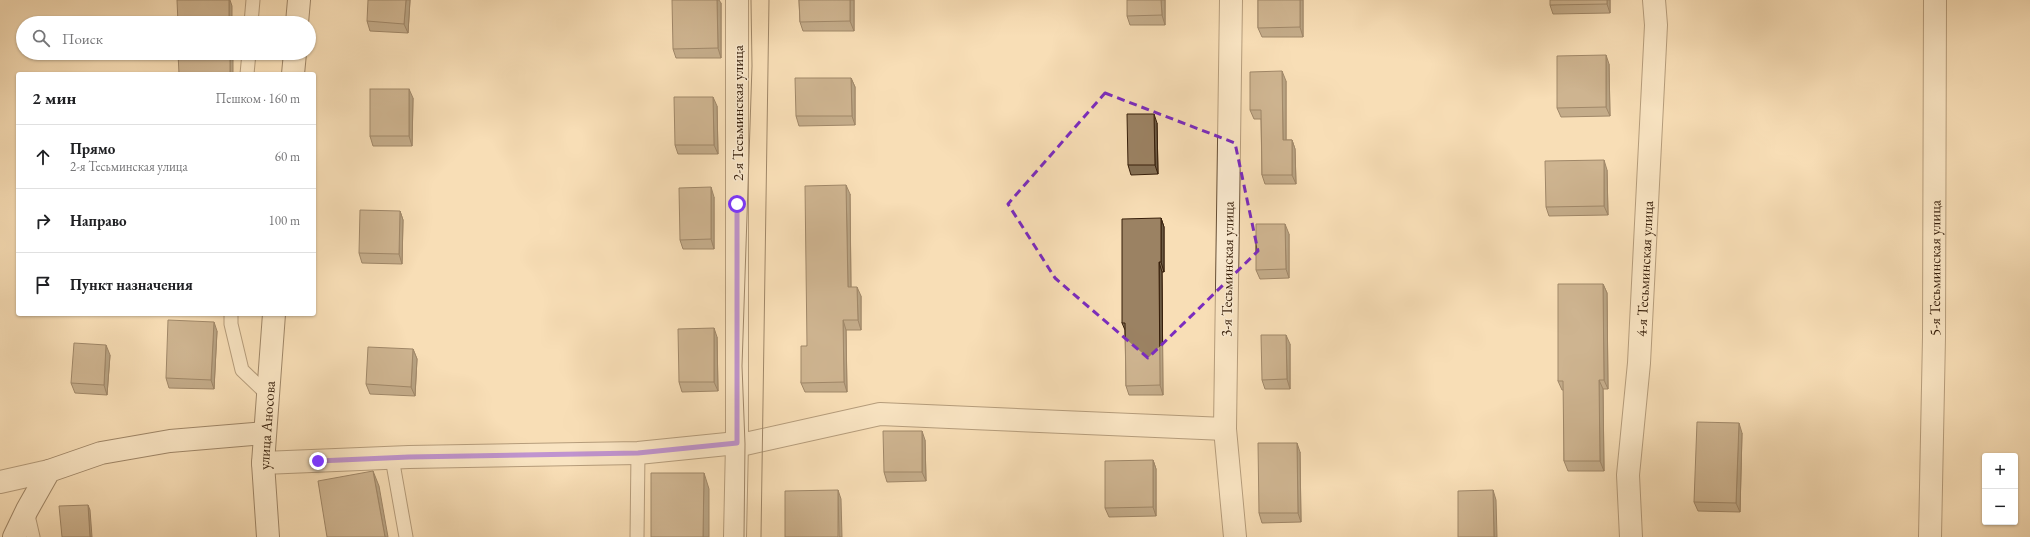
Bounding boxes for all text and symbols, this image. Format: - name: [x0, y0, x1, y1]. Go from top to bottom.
- search box: [16, 16, 316, 60]
- icon: search: [30, 27, 52, 49]
- text: Поиск: [62, 29, 103, 48]
- street label: 2-я Тесьминская улица: [728, 45, 747, 181]
- text: 2 мин: [32, 87, 76, 109]
- text: Пешком · 160 m: [216, 90, 300, 107]
- text: Прямо: [70, 139, 115, 158]
- icon: ahead: [32, 146, 54, 168]
- text: 60 m: [275, 148, 300, 165]
- text: 2-я Тесьминская улица: [70, 158, 188, 175]
- route start: [728, 195, 746, 213]
- street label: 4-я Тесьминская улица: [1631, 200, 1657, 337]
- street label: 5-я Тесьминская улица: [1925, 200, 1944, 336]
- street label: 3-я Тесьминская улица: [1216, 201, 1238, 337]
- icon: right: [32, 210, 54, 232]
- text: Направо: [70, 211, 127, 230]
- text: 100 m: [269, 212, 300, 229]
- icon: arrive: [32, 274, 54, 296]
- text: Пункт назначения: [70, 275, 193, 294]
- street label: улица Аносова: [253, 380, 279, 470]
- route end: [309, 452, 327, 470]
- map controls: [1982, 453, 2018, 525]
- button: +: [1982, 453, 2018, 489]
- button: −: [1982, 489, 2018, 525]

